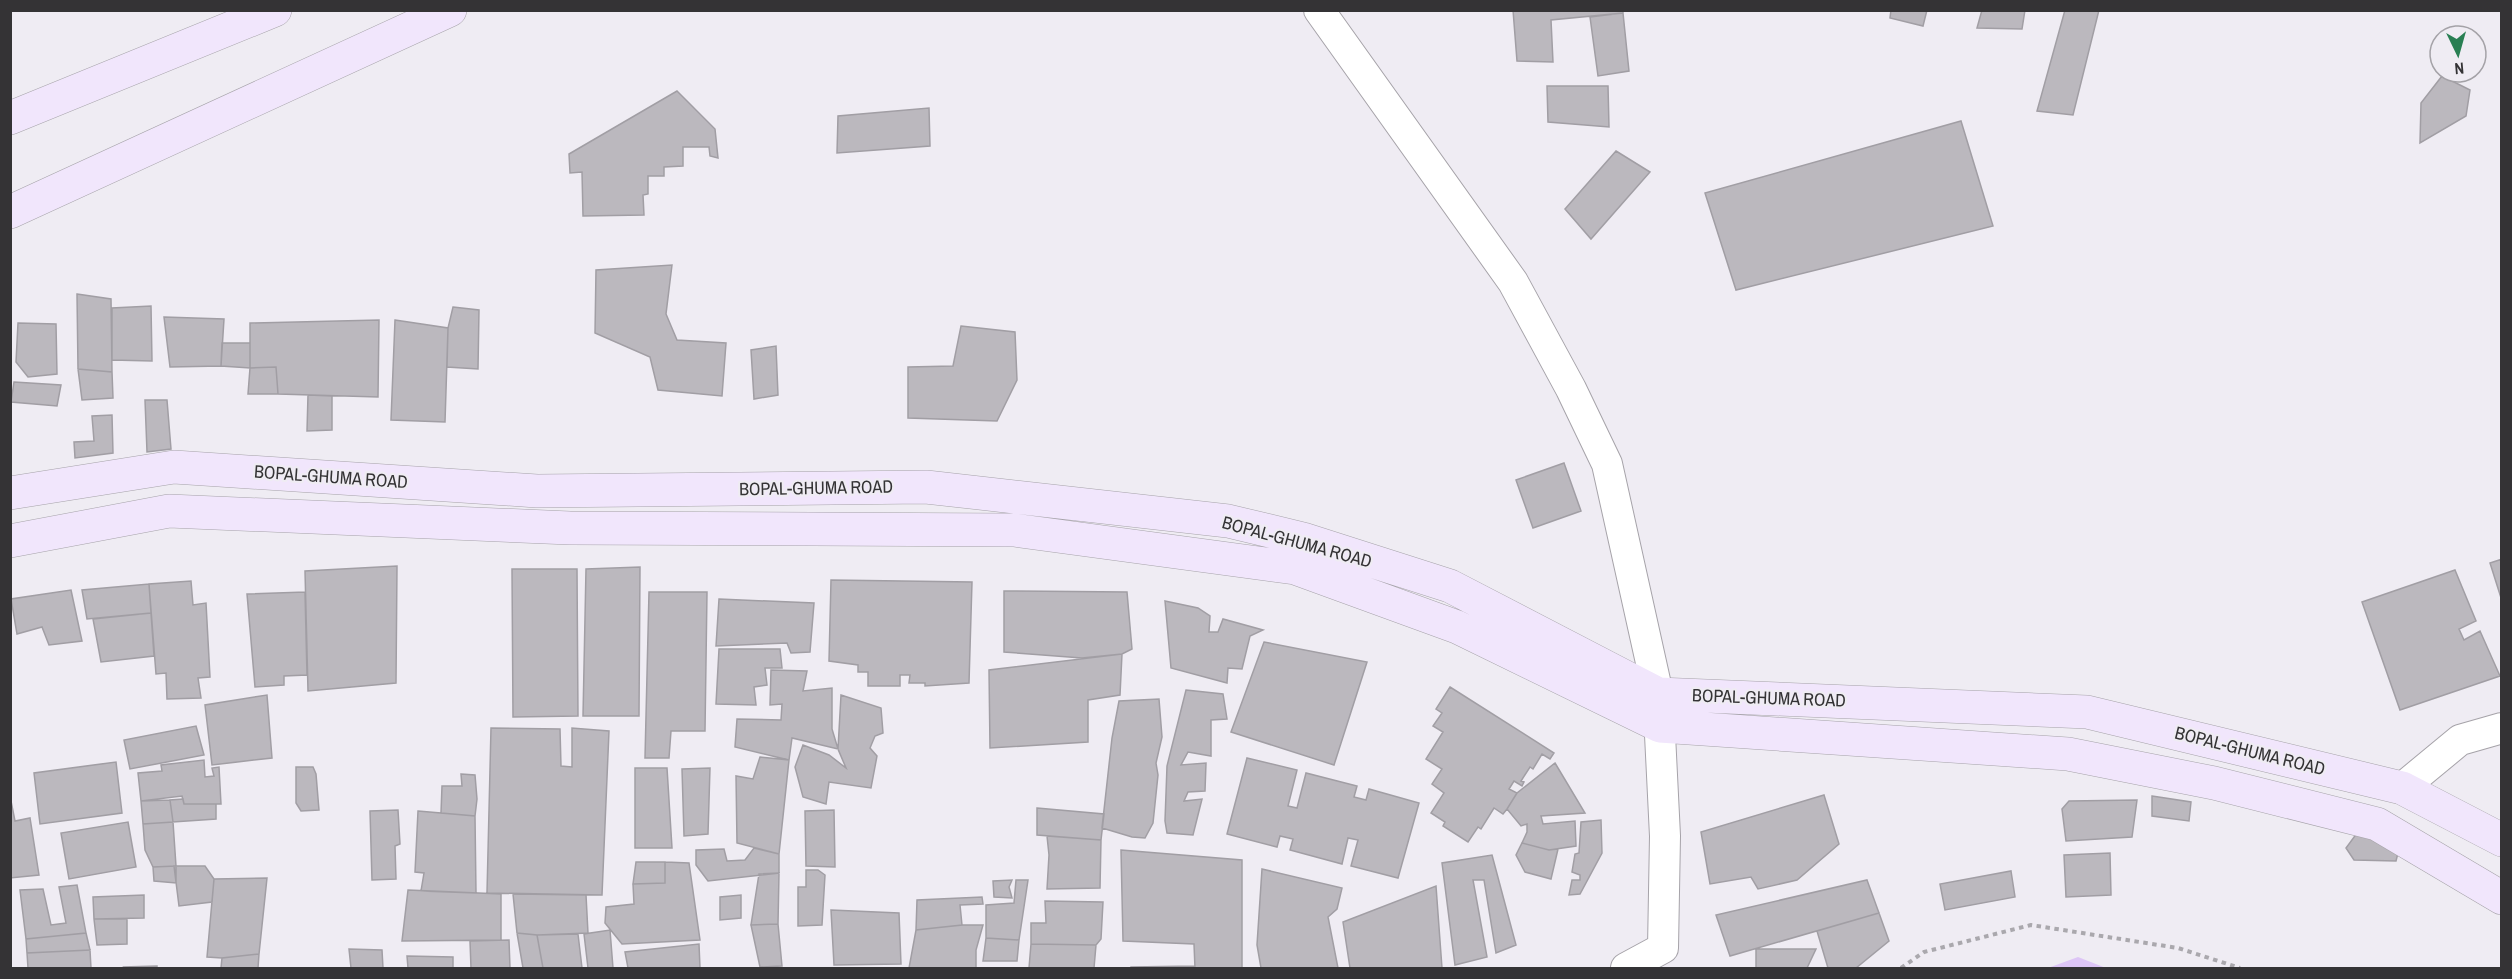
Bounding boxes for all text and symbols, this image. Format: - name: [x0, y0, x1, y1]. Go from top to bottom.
- north arrow: [2428, 24, 2488, 84]
- text: N: [2454, 58, 2465, 80]
- street label: BOPAL-GHUMA ROAD: [253, 459, 409, 494]
- street label: BOPAL-GHUMA ROAD: [739, 474, 893, 501]
- street label: BOPAL-GHUMA ROAD: [1220, 510, 1375, 574]
- street label: BOPAL-GHUMA ROAD: [1692, 682, 1846, 713]
- street label: BOPAL-GHUMA ROAD: [2172, 720, 2328, 781]

